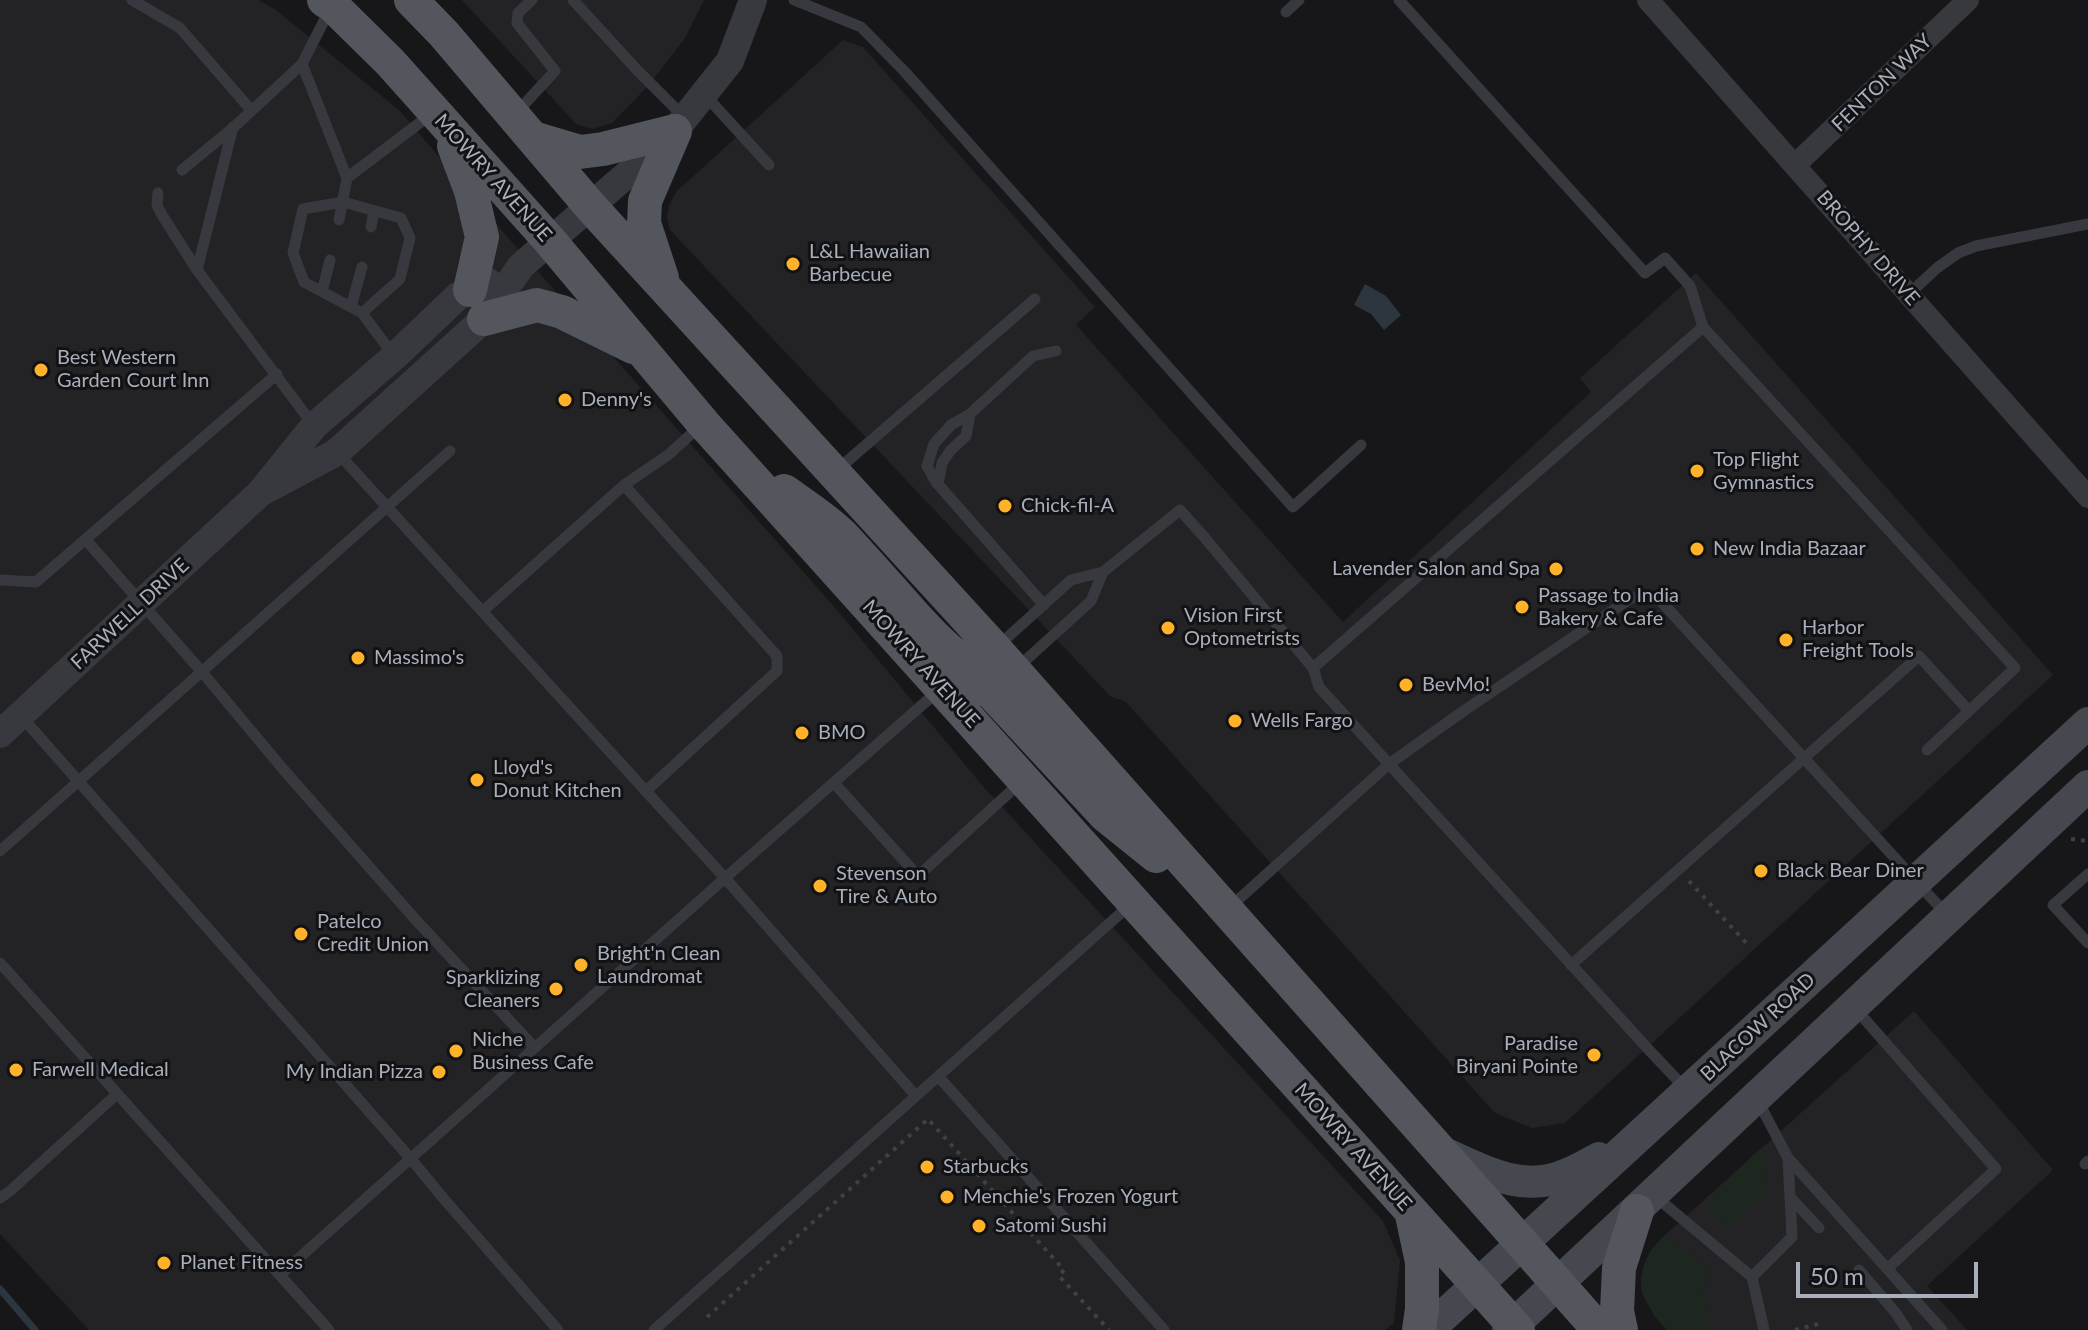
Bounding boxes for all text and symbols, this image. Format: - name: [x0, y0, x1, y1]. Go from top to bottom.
- street label: FENTON WAY: [1827, 29, 1937, 137]
- street label: MOWRY AVENUE: [429, 109, 557, 247]
- street label: BROPHY DRIVE: [1811, 186, 1925, 310]
- place label: L&L Hawaiian Barbecue: [809, 240, 930, 287]
- marker: L&L Hawaiian Barbecue: [784, 255, 802, 273]
- place label: Best Western Garden Court Inn: [57, 346, 209, 393]
- marker: Best Western Garden Court Inn: [32, 361, 50, 379]
- place label: Denny's: [581, 388, 652, 412]
- marker: Denny's: [556, 391, 574, 409]
- place label: Top Flight Gymnastics: [1713, 448, 1814, 495]
- marker: Top Flight Gymnastics: [1688, 462, 1706, 480]
- place label: Chick-fil-A: [1021, 494, 1114, 518]
- marker: Chick-fil-A: [996, 497, 1014, 515]
- place label: New India Bazaar: [1713, 537, 1866, 561]
- marker: New India Bazaar: [1688, 540, 1706, 558]
- street label: FARWELL DRIVE: [66, 553, 194, 675]
- place label: Lavender Salon and Spa: [1332, 557, 1540, 581]
- marker: Lavender Salon and Spa: [1547, 560, 1565, 578]
- place label: Passage to India Bakery & Cafe: [1538, 584, 1679, 631]
- street label: MOWRY AVENUE: [857, 595, 985, 733]
- marker: Passage to India Bakery & Cafe: [1513, 598, 1531, 616]
- place label: Vision First Optometrists: [1184, 604, 1300, 651]
- place label: Harbor Freight Tools: [1802, 616, 1914, 663]
- marker: Vision First Optometrists: [1159, 619, 1177, 637]
- marker: Harbor Freight Tools: [1777, 631, 1795, 649]
- place label: Massimo's: [374, 646, 464, 670]
- marker: Massimo's: [349, 649, 367, 667]
- place label: BevMo!: [1422, 673, 1490, 697]
- marker: BevMo!: [1397, 676, 1415, 694]
- place label: Wells Fargo: [1251, 709, 1353, 733]
- marker: Wells Fargo: [1226, 712, 1244, 730]
- place label: BMO: [818, 721, 866, 745]
- marker: BMO: [793, 724, 811, 742]
- place label: Lloyd's Donut Kitchen: [493, 756, 622, 803]
- marker: Lloyd's Donut Kitchen: [468, 771, 486, 789]
- place label: Black Bear Diner: [1777, 859, 1924, 883]
- place label: Stevenson Tire & Auto: [836, 862, 937, 909]
- marker: Black Bear Diner: [1752, 862, 1770, 880]
- marker: Stevenson Tire & Auto: [811, 877, 829, 895]
- place label: Patelco Credit Union: [317, 910, 429, 957]
- marker: Patelco Credit Union: [292, 925, 310, 943]
- place label: Bright'n Clean Laundromat: [597, 942, 720, 989]
- marker: Bright'n Clean Laundromat: [572, 956, 590, 974]
- place label: Sparklizing Cleaners: [446, 966, 540, 1013]
- street label: BLACOW ROAD: [1696, 968, 1820, 1086]
- marker: Sparklizing Cleaners: [547, 980, 565, 998]
- place label: Niche Business Cafe: [472, 1028, 594, 1075]
- place label: Paradise Biryani Pointe: [1456, 1032, 1578, 1079]
- marker: Niche Business Cafe: [447, 1042, 465, 1060]
- marker: Paradise Biryani Pointe: [1585, 1046, 1603, 1064]
- place label: Farwell Medical: [32, 1058, 169, 1082]
- place label: My Indian Pizza: [286, 1060, 423, 1084]
- marker: Farwell Medical: [7, 1061, 25, 1079]
- marker: My Indian Pizza: [430, 1063, 448, 1081]
- street label: MOWRY AVENUE: [1289, 1078, 1417, 1216]
- place label: Starbucks: [943, 1155, 1029, 1179]
- marker: Starbucks: [918, 1158, 936, 1176]
- place label: Menchie's Frozen Yogurt: [963, 1185, 1178, 1209]
- marker: Menchie's Frozen Yogurt: [938, 1188, 956, 1206]
- place label: Satomi Sushi: [995, 1214, 1107, 1238]
- marker: Satomi Sushi: [970, 1217, 988, 1235]
- scale bar: [1800, 1246, 1982, 1296]
- place label: Planet Fitness: [180, 1251, 303, 1275]
- marker: Planet Fitness: [155, 1254, 173, 1272]
- text: 50 m: [1810, 1261, 1864, 1290]

